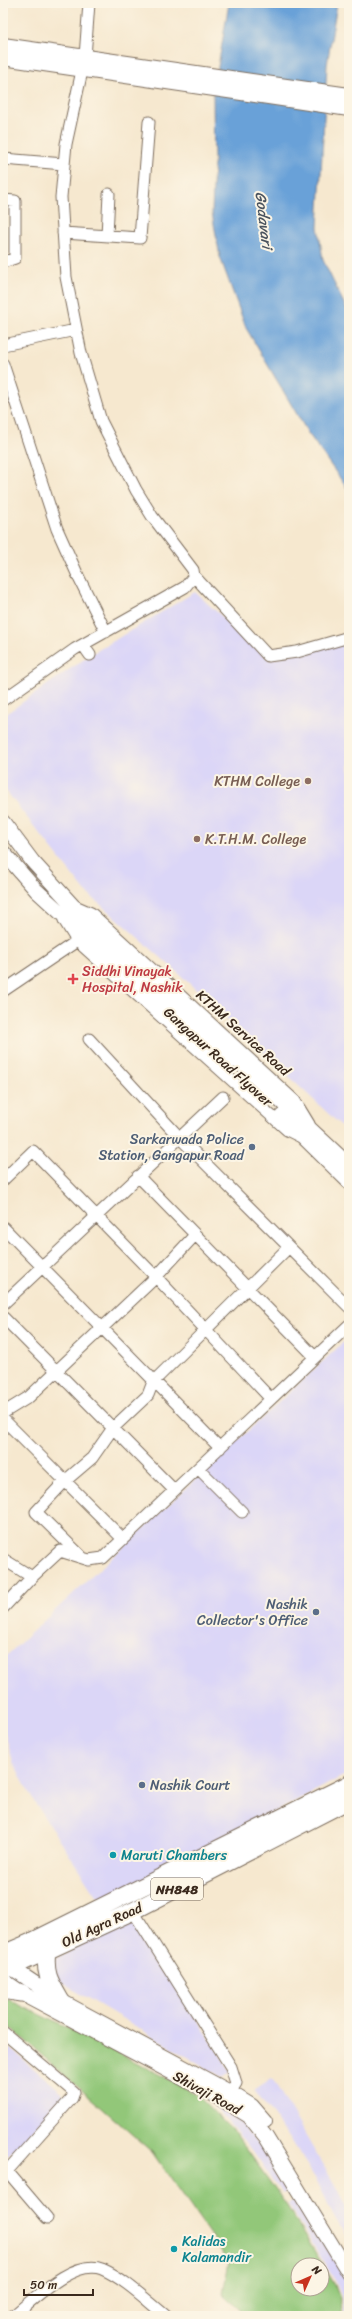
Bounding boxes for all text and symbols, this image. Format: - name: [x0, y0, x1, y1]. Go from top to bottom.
- water label: Godavari: [248, 190, 281, 253]
- place label: KTHM College: [214, 769, 300, 794]
- marker: KTHM College: [303, 776, 313, 786]
- place label: K.T.H.M. College: [205, 827, 307, 852]
- marker: K.T.H.M. College: [192, 834, 202, 844]
- place label: Siddhi Vinayak Hospital, Nashik: [82, 959, 183, 1000]
- marker: Siddhi Vinayak Hospital, Nashik: [67, 973, 79, 985]
- street label: KTHM Service Road: [190, 983, 297, 1084]
- street label: Gangapur Road Flyover: [157, 1001, 280, 1114]
- place label: Sarkarwada Police Station, Gangapur Road: [98, 1127, 246, 1168]
- marker: Sarkarwada Police Station, Gangapur Road: [247, 1142, 257, 1152]
- place label: Nashik Collector's Office: [197, 1592, 308, 1633]
- marker: Nashik Collector's Office: [311, 1607, 321, 1617]
- place label: Nashik Court: [150, 1773, 230, 1798]
- marker: Nashik Court: [137, 1780, 147, 1790]
- place label: Maruti Chambers: [121, 1843, 228, 1868]
- marker: Maruti Chambers: [108, 1850, 118, 1860]
- road number: NH848: [151, 1878, 203, 1900]
- street label: Old Agra Road: [57, 1895, 148, 1955]
- street label: Shivaji Road: [168, 2064, 247, 2123]
- place label: Kalidas Kalamandir: [182, 2229, 252, 2270]
- marker: Kalidas Kalamandir: [169, 2244, 179, 2254]
- north arrow: [290, 2257, 330, 2297]
- text: N: [307, 2260, 326, 2280]
- scale bar: [24, 2271, 93, 2297]
- text: 50 m: [30, 2274, 57, 2296]

